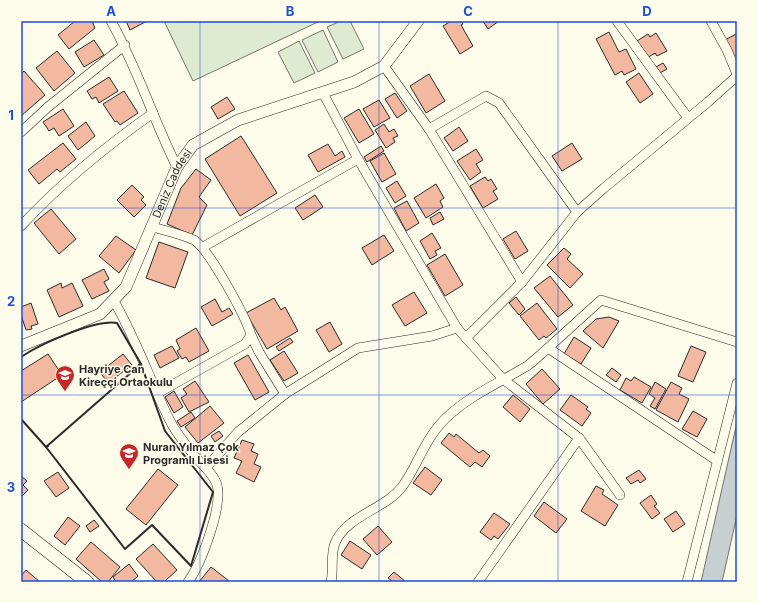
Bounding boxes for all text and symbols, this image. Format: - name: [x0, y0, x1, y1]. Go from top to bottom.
- text: A: [106, 3, 116, 19]
- text: B: [286, 3, 295, 19]
- text: C: [463, 3, 473, 19]
- text: D: [642, 3, 652, 19]
- text: 1: [8, 107, 14, 123]
- street label: Deniz Caddesi: [149, 146, 195, 220]
- text: 2: [7, 293, 15, 309]
- place label: Hayriye Can Kireççi Ortaokulu: [79, 362, 173, 389]
- school or university icon: Hayriye Can Kireççi Ortaokulu: [54, 364, 76, 392]
- place label: Nuran Yılmaz Çok Programlı Lisesi: [143, 440, 239, 467]
- school or university icon: Nuran Yılmaz Çok Programlı Lisesi: [118, 442, 140, 470]
- text: 3: [7, 479, 15, 495]

